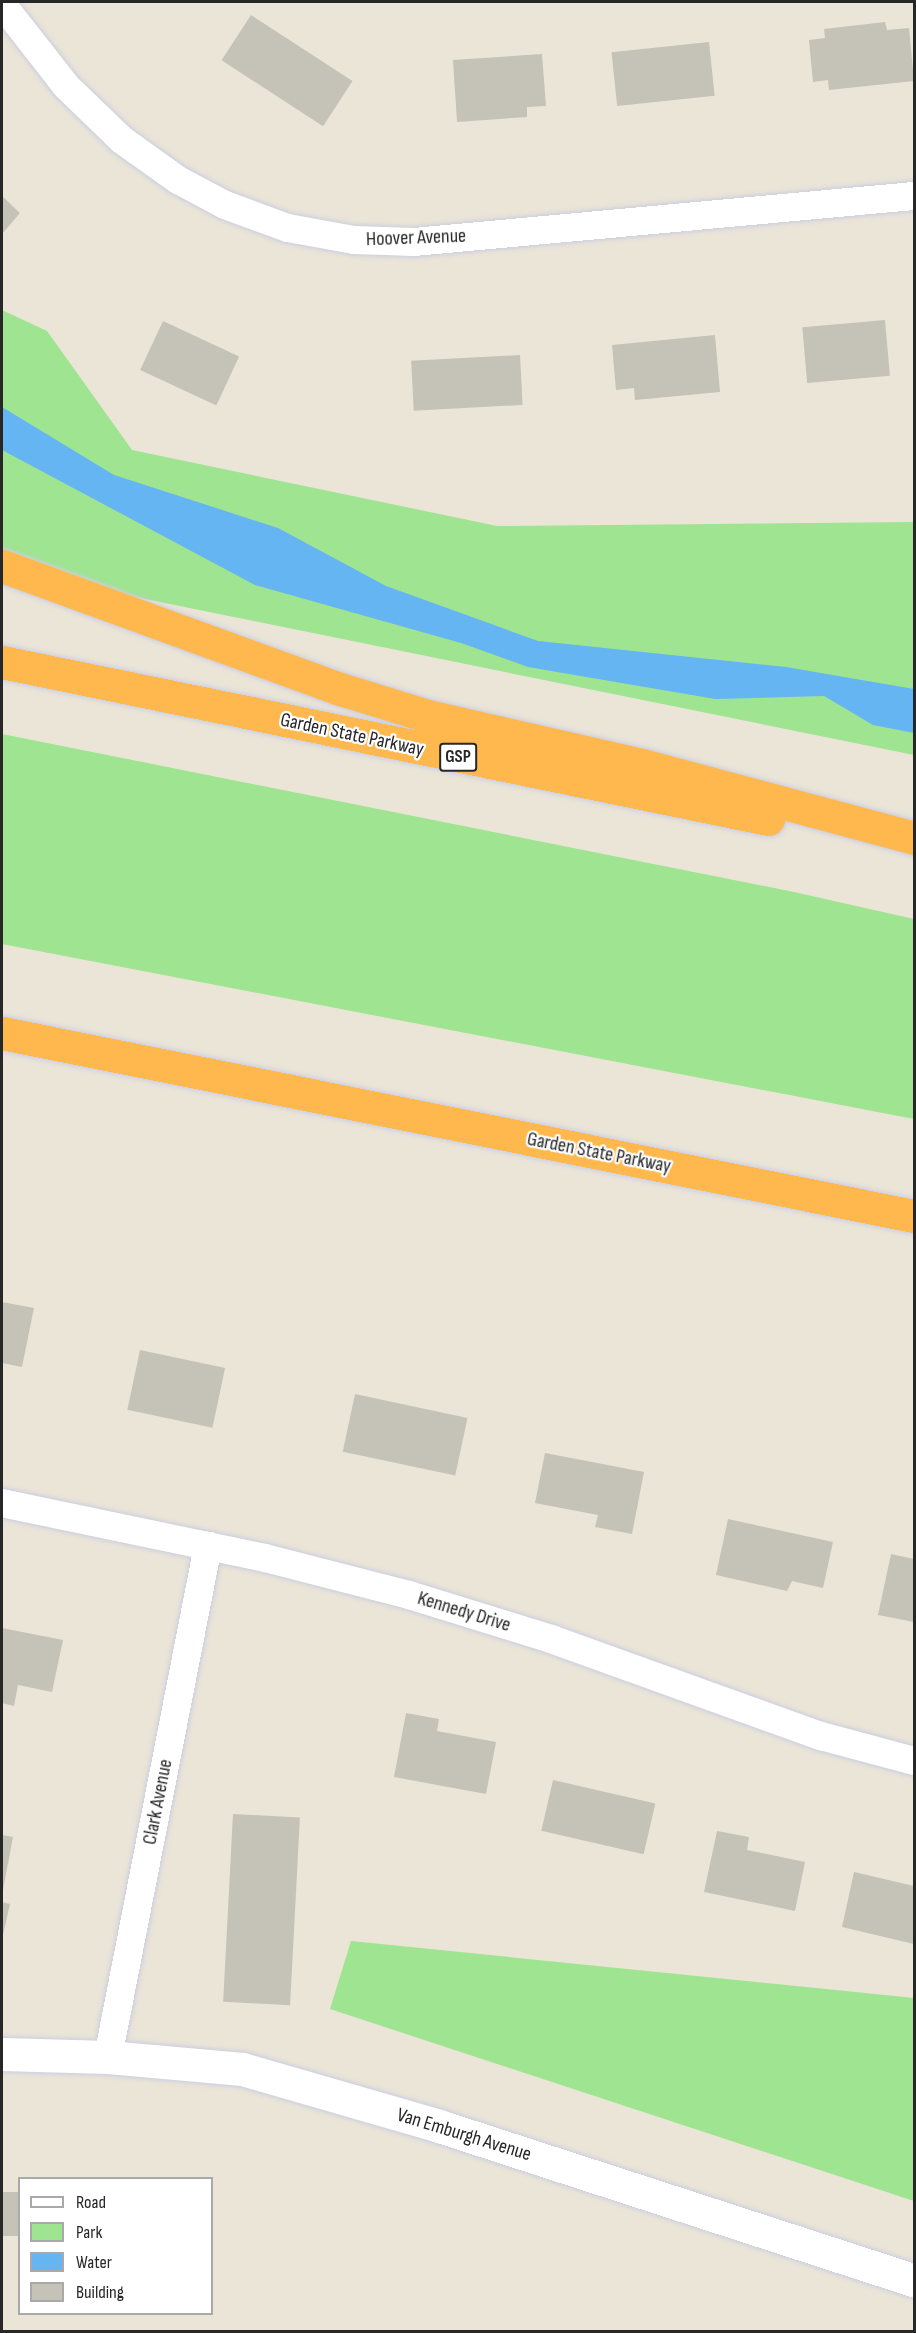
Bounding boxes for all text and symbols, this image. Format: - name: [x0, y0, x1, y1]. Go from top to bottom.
- street label: Hoover Avenue: [366, 224, 466, 252]
- street label: Garden State Parkway: [278, 708, 426, 762]
- road number: GSP: [438, 742, 478, 772]
- street label: Garden State Parkway: [525, 1127, 673, 1179]
- street label: Kennedy Drive: [415, 1586, 513, 1638]
- street label: Clark Avenue: [138, 1757, 178, 1847]
- street label: Van Emburgh Avenue: [394, 2103, 534, 2167]
- legend: [18, 2177, 213, 2315]
- text: Road: [76, 2192, 106, 2213]
- text: Park: [76, 2222, 102, 2243]
- text: Water: [76, 2252, 112, 2273]
- text: Building: [76, 2282, 124, 2303]

